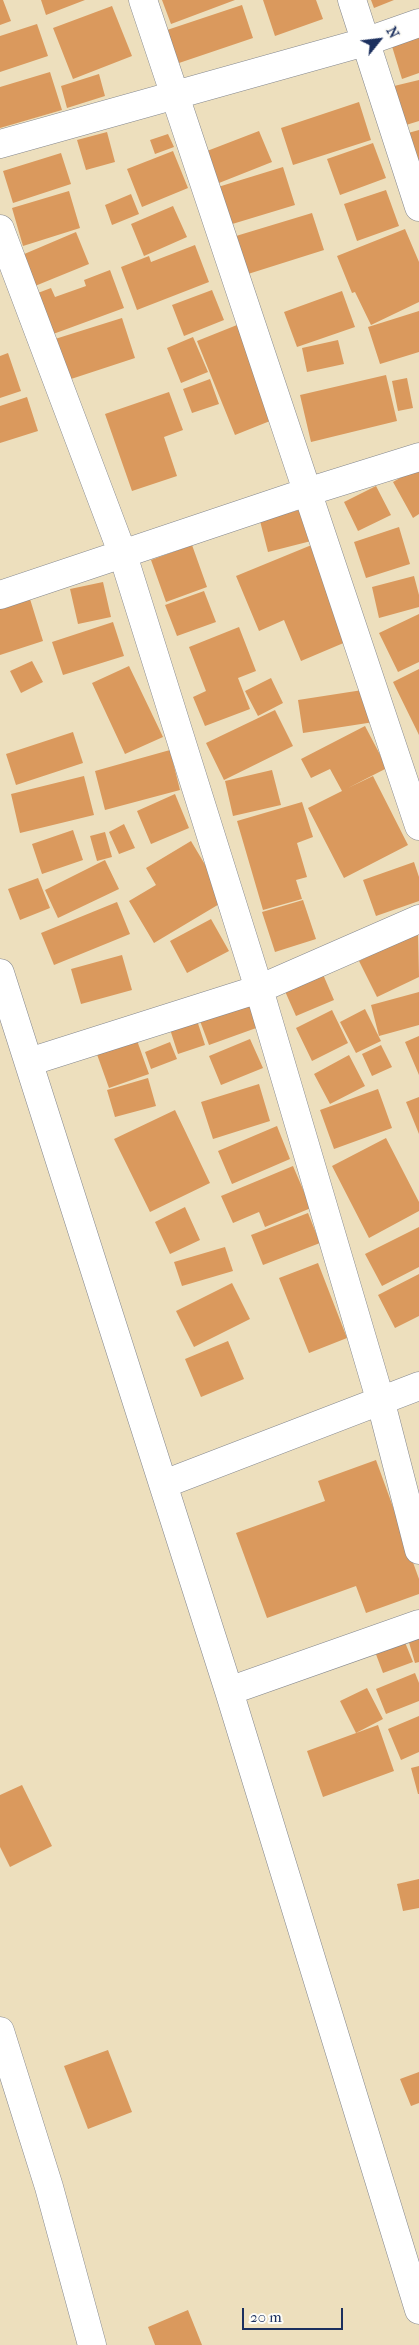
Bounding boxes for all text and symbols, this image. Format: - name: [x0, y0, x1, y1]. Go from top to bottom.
- north arrow: [354, 15, 404, 65]
- text: N: [383, 24, 403, 41]
- scale bar: [244, 2298, 345, 2330]
- text: 20 m: [250, 2308, 282, 2326]

